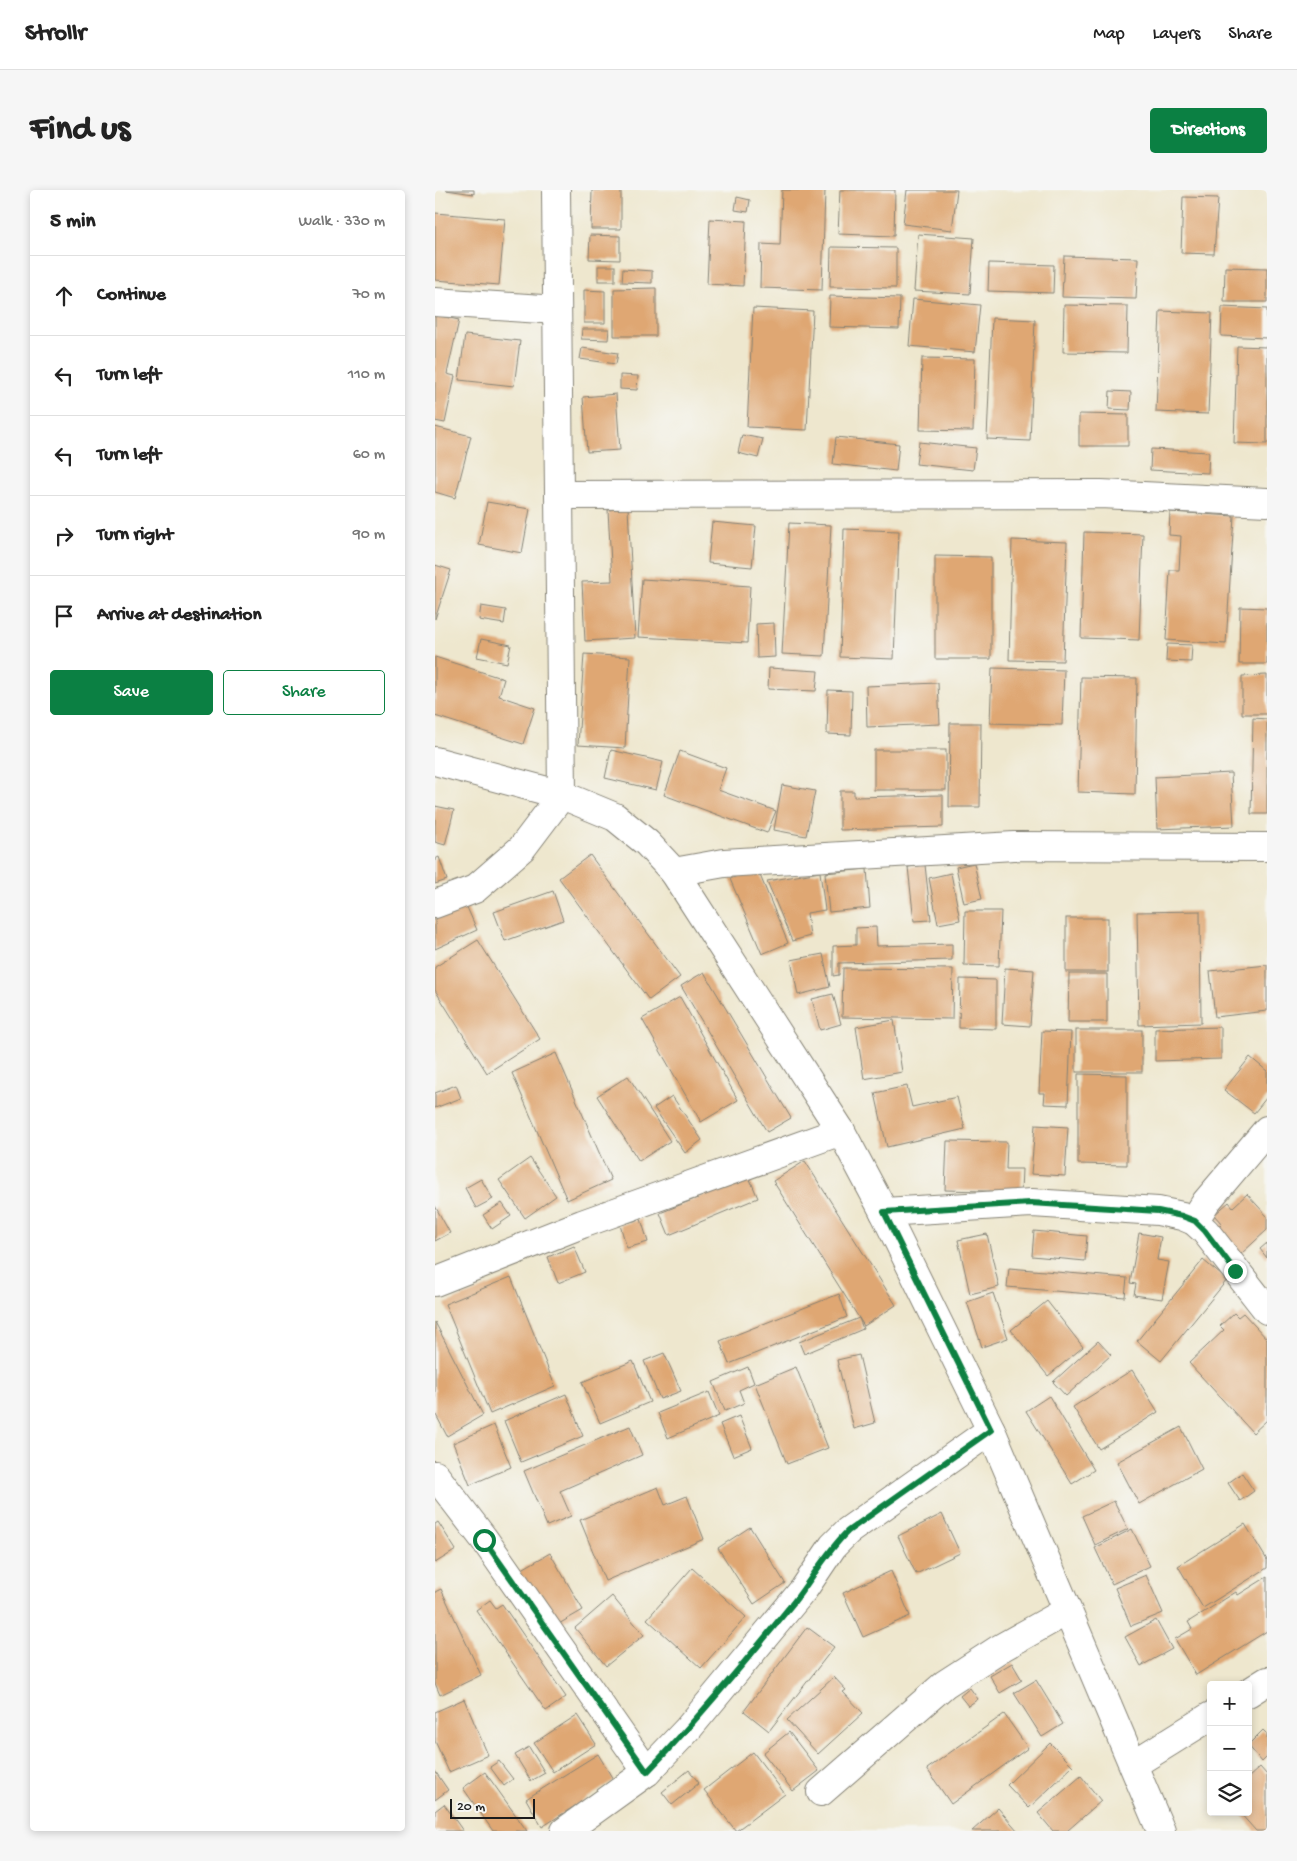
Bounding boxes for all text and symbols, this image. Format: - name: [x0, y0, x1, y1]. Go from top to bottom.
- text: Strollr: [25, 20, 86, 49]
- text: Map: [1093, 24, 1125, 45]
- text: Layers: [1153, 24, 1200, 45]
- text: Share: [1228, 24, 1272, 45]
- button: Directions: [1150, 108, 1267, 153]
- text: Find us: [30, 110, 130, 151]
- text: 5 min: [50, 210, 95, 235]
- text: Walk · 330 m: [298, 213, 385, 232]
- icon: ahead: [50, 282, 78, 310]
- text: Continue: [97, 284, 166, 307]
- text: 70 m: [352, 286, 385, 305]
- icon: left: [50, 362, 78, 390]
- text: Turn left: [97, 364, 161, 387]
- text: 110 m: [348, 366, 385, 385]
- icon: left: [50, 442, 78, 470]
- text: Turn left: [97, 444, 161, 467]
- text: 60 m: [353, 446, 385, 465]
- icon: right: [50, 522, 78, 550]
- text: Turn right: [97, 524, 173, 547]
- text: 90 m: [353, 526, 385, 545]
- icon: arrive: [50, 602, 78, 630]
- text: Arrive at destination: [97, 604, 261, 627]
- button: Save: [50, 670, 213, 715]
- button: Share: [223, 670, 385, 715]
- route end: [1224, 1260, 1247, 1283]
- route start: [473, 1529, 496, 1552]
- map controls: [1207, 1681, 1252, 1816]
- button: +: [1207, 1681, 1252, 1726]
- button: −: [1207, 1726, 1252, 1771]
- button: layers: [1207, 1771, 1252, 1816]
- scale bar: [450, 1796, 535, 1819]
- text: 20 m: [457, 1799, 485, 1816]

